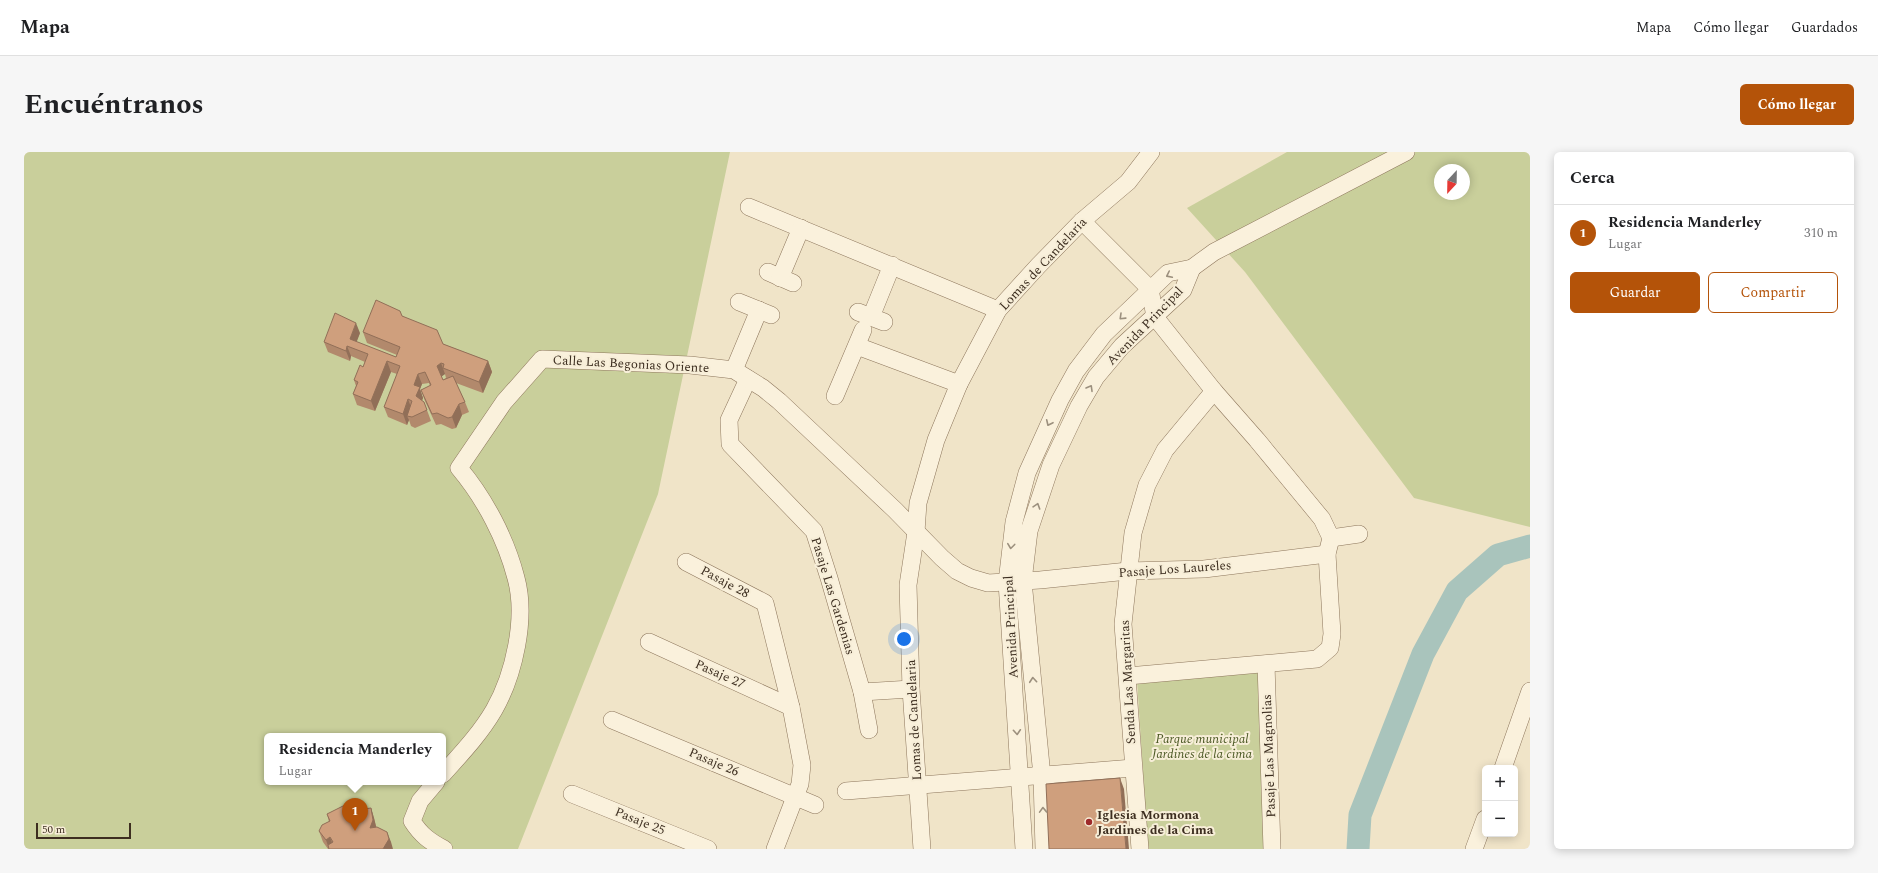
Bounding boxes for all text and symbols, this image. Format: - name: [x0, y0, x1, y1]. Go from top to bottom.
- text: Mapa: [20, 13, 70, 42]
- text: Mapa: [1636, 17, 1671, 38]
- text: Cómo llegar: [1693, 17, 1769, 38]
- text: Guardados: [1791, 17, 1858, 38]
- text: Encuéntranos: [24, 83, 204, 126]
- button: Cómo llegar: [1740, 84, 1854, 125]
- north arrow: [1434, 164, 1470, 200]
- text: Cerca: [1570, 165, 1615, 191]
- text: Residencia Manderley: [1608, 211, 1761, 234]
- street label: Lomas de Candelaria: [994, 212, 1092, 315]
- text: 1: [1579, 223, 1587, 243]
- text: 310 m: [1804, 223, 1838, 243]
- text: Lugar: [1608, 234, 1642, 254]
- one-way arrow: [1166, 270, 1173, 278]
- button: Guardar: [1570, 272, 1700, 313]
- button: Compartir: [1708, 272, 1838, 313]
- street label: Avenida Principal: [1102, 282, 1188, 370]
- one-way arrow: [1119, 312, 1127, 319]
- street label: Calle Las Begonias Oriente: [552, 350, 710, 378]
- one-way arrow: [1085, 385, 1092, 392]
- one-way arrow: [1046, 419, 1054, 426]
- one-way arrow: [1032, 503, 1041, 510]
- street label: Pasaje Las Gardenias: [806, 535, 860, 657]
- one-way arrow: [1007, 543, 1016, 549]
- street label: Pasaje Los Laureles: [1118, 555, 1232, 583]
- street label: Pasaje 28: [697, 561, 753, 603]
- street label: Avenida Principal: [998, 575, 1024, 679]
- street label: Senda Las Margaritas: [1115, 619, 1141, 745]
- your location: [894, 629, 914, 649]
- street label: Pasaje 27: [692, 654, 748, 694]
- street label: Lomas de Candelaria: [901, 658, 927, 781]
- one-way arrow: [1028, 677, 1037, 683]
- street label: Pasaje Las Magnolias: [1257, 694, 1281, 818]
- one-way arrow: [1013, 729, 1021, 735]
- park label: Parque municipal Jardines de la cima: [1151, 729, 1252, 764]
- popup: [264, 733, 446, 785]
- text: Residencia Manderley: [278, 738, 432, 761]
- street label: Pasaje 26: [686, 742, 743, 782]
- text: Lugar: [278, 761, 312, 781]
- map controls: [1482, 765, 1518, 837]
- button: +: [1482, 765, 1518, 801]
- pin: 1: [342, 798, 368, 831]
- button: −: [1482, 801, 1518, 837]
- street label: Pasaje 25: [612, 802, 668, 840]
- place label: Iglesia Mormona Jardines de la Cima: [1097, 805, 1214, 840]
- one-way arrow: [1039, 807, 1047, 813]
- marker: Iglesia Mormona Jardines de la Cima: [1084, 817, 1094, 827]
- scale bar: [36, 821, 131, 840]
- text: 50 m: [42, 821, 65, 838]

